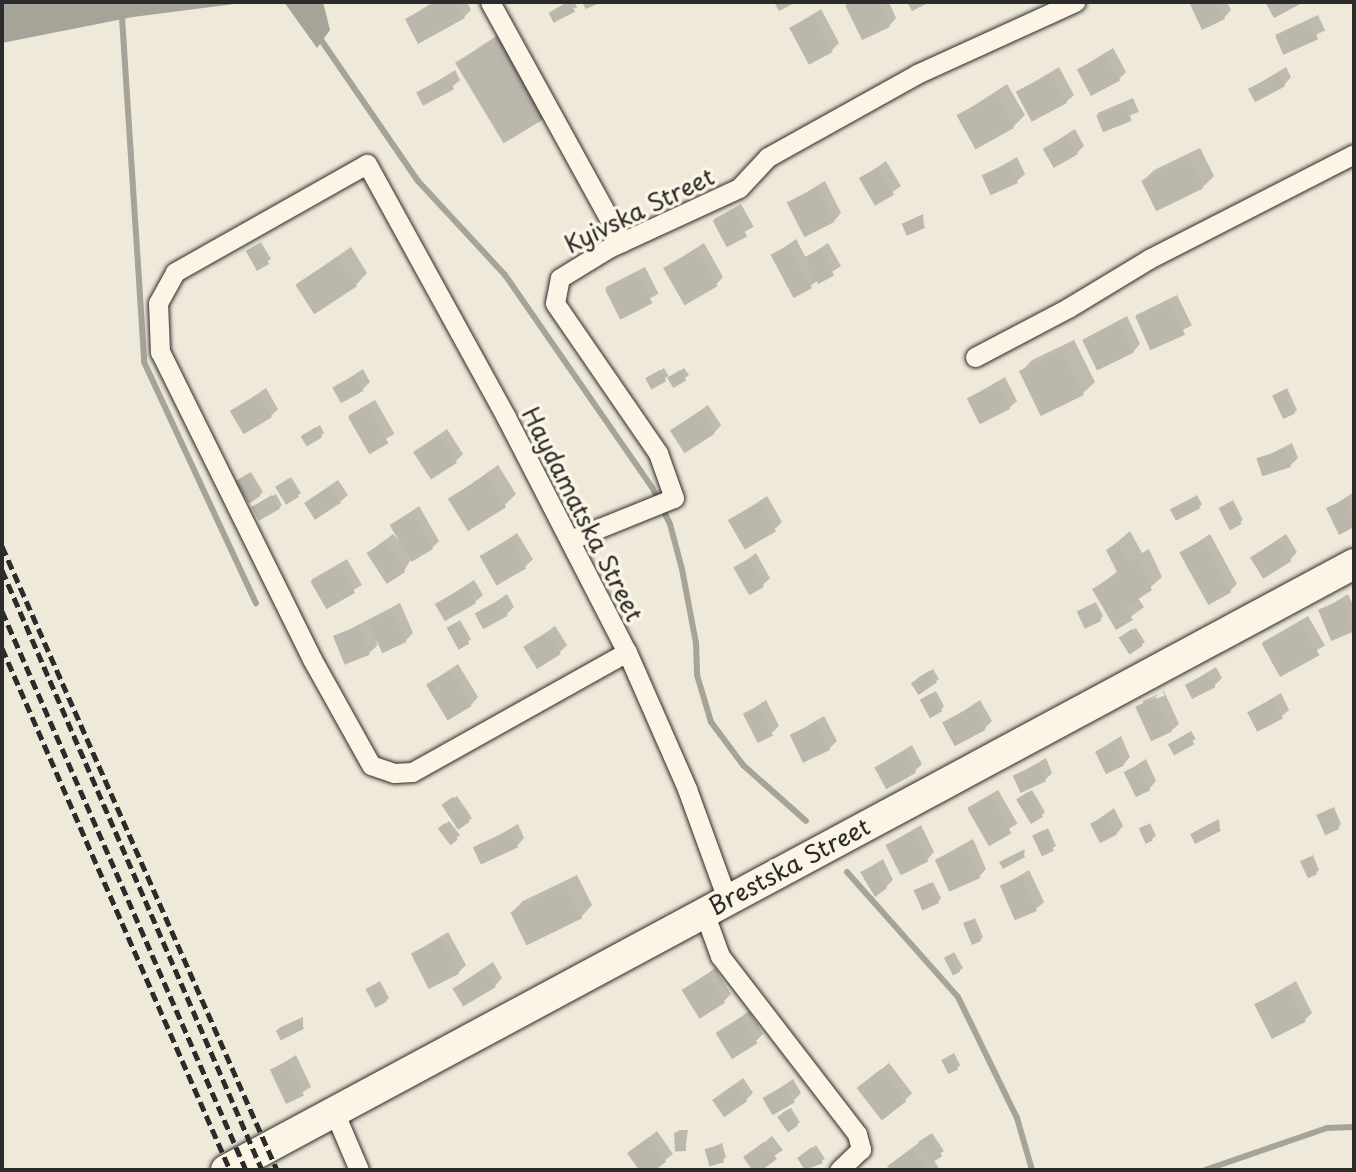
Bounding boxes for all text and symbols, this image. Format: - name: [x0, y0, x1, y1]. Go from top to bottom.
- street label: Kyivska Street: [558, 161, 720, 259]
- street label: Haydamatska Street: [516, 401, 650, 627]
- street label: Brestska Street: [702, 811, 876, 921]

